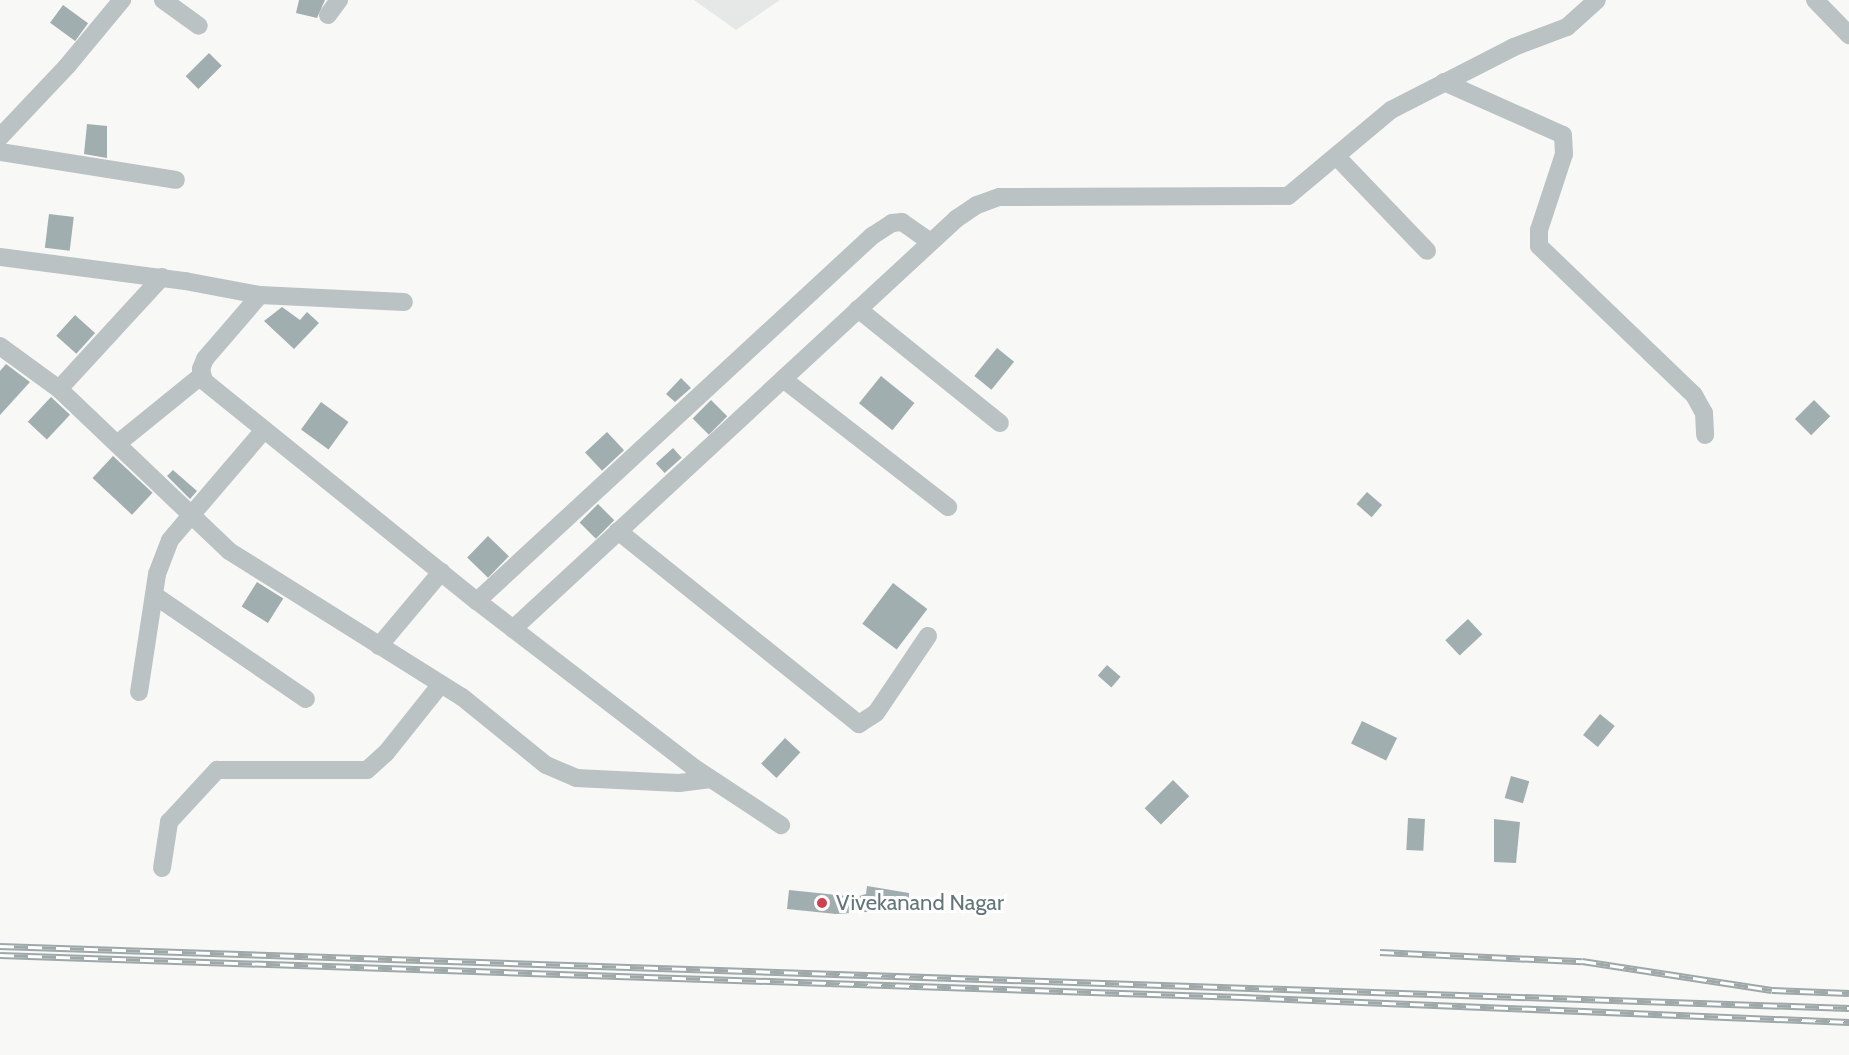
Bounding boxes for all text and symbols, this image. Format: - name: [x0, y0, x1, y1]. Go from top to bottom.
- place label: Vivekanand Nagar: [836, 890, 1004, 916]
- marker: Vivekanand Nagar: [813, 894, 831, 912]

